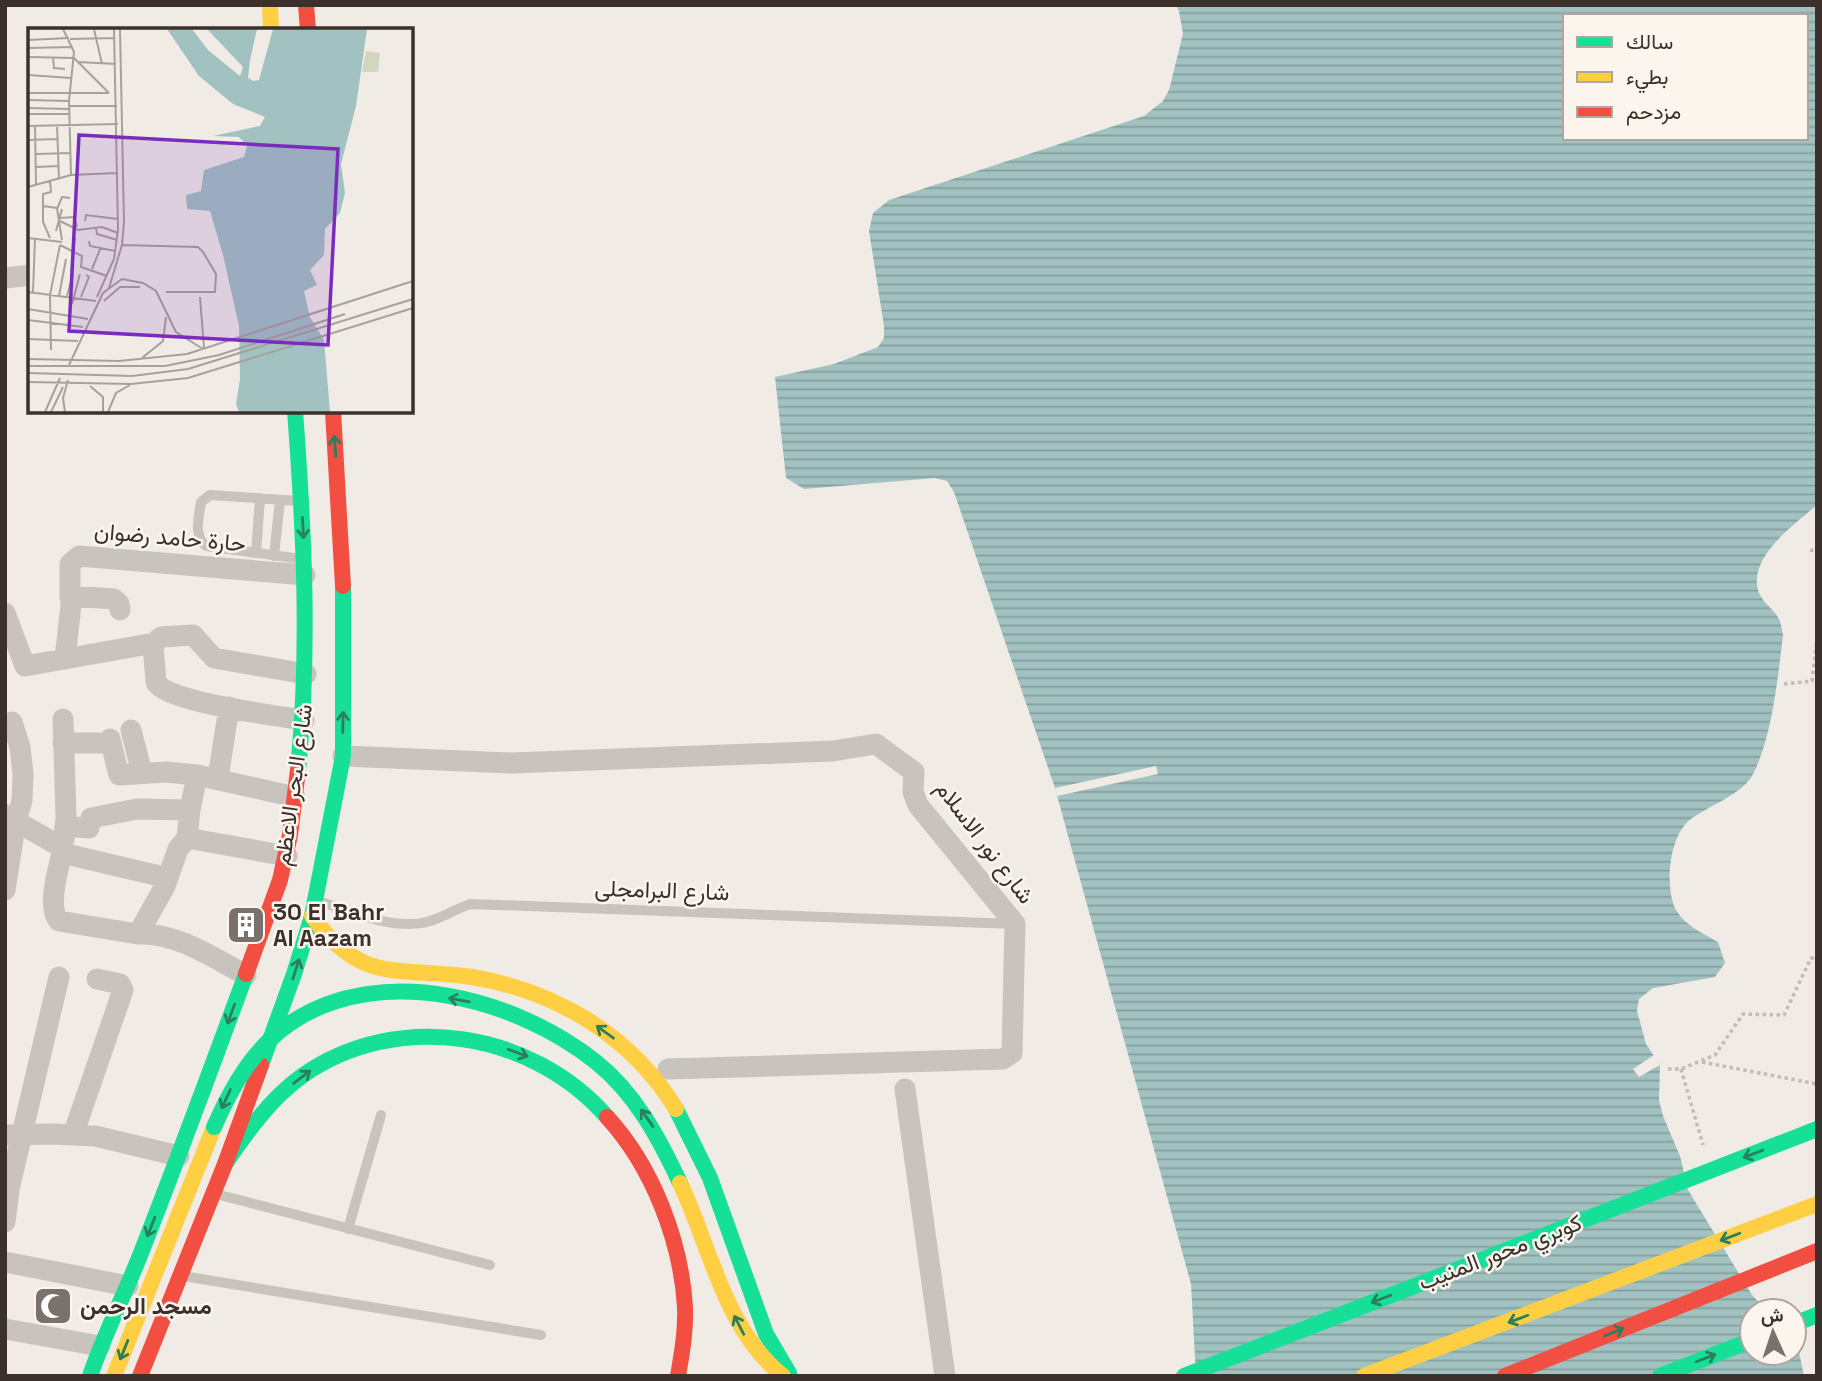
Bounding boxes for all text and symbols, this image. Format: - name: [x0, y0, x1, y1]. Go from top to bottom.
- legend: [1563, 14, 1808, 140]
- inset map: [28, 28, 413, 413]
- text: سالك: [1626, 28, 1673, 55]
- text: بطيء: [1626, 63, 1669, 94]
- text: مزدحم: [1626, 98, 1681, 126]
- one-way arrow: [329, 435, 342, 458]
- street label: حارة حامد رضوان: [93, 515, 247, 559]
- one-way arrow: [297, 516, 310, 539]
- street label: شارع البحر الاعظم: [267, 702, 320, 868]
- one-way arrow: [336, 711, 350, 734]
- street label: شارع نور الاسلام: [928, 774, 1041, 910]
- street label: شارع البرامجلى: [594, 873, 730, 908]
- place label: 30 El Bahr Al Aazam: [273, 897, 384, 953]
- building icon: 30 El Bahr Al Aazam: [225, 904, 267, 946]
- one-way arrow: [290, 958, 303, 980]
- one-way arrow: [448, 993, 471, 1006]
- one-way arrow: [224, 1003, 237, 1025]
- one-way arrow: [596, 1025, 615, 1039]
- one-way arrow: [506, 1048, 528, 1060]
- one-way arrow: [292, 1070, 311, 1084]
- one-way arrow: [219, 1088, 232, 1109]
- one-way arrow: [640, 1109, 654, 1128]
- one-way arrow: [1743, 1149, 1765, 1161]
- street label: كوبري محور المنيب: [1414, 1207, 1587, 1301]
- one-way arrow: [144, 1216, 157, 1238]
- one-way arrow: [1720, 1232, 1742, 1245]
- mosque icon: مسجد الرحمن: [32, 1285, 74, 1327]
- place label: مسجد الرحمن: [80, 1291, 212, 1321]
- one-way arrow: [1371, 1293, 1393, 1306]
- north arrow: [1738, 1297, 1808, 1367]
- text: ش: [1760, 1302, 1784, 1329]
- one-way arrow: [1508, 1314, 1529, 1327]
- one-way arrow: [731, 1315, 745, 1336]
- one-way arrow: [1602, 1325, 1624, 1338]
- one-way arrow: [117, 1339, 130, 1360]
- one-way arrow: [1695, 1351, 1717, 1363]

